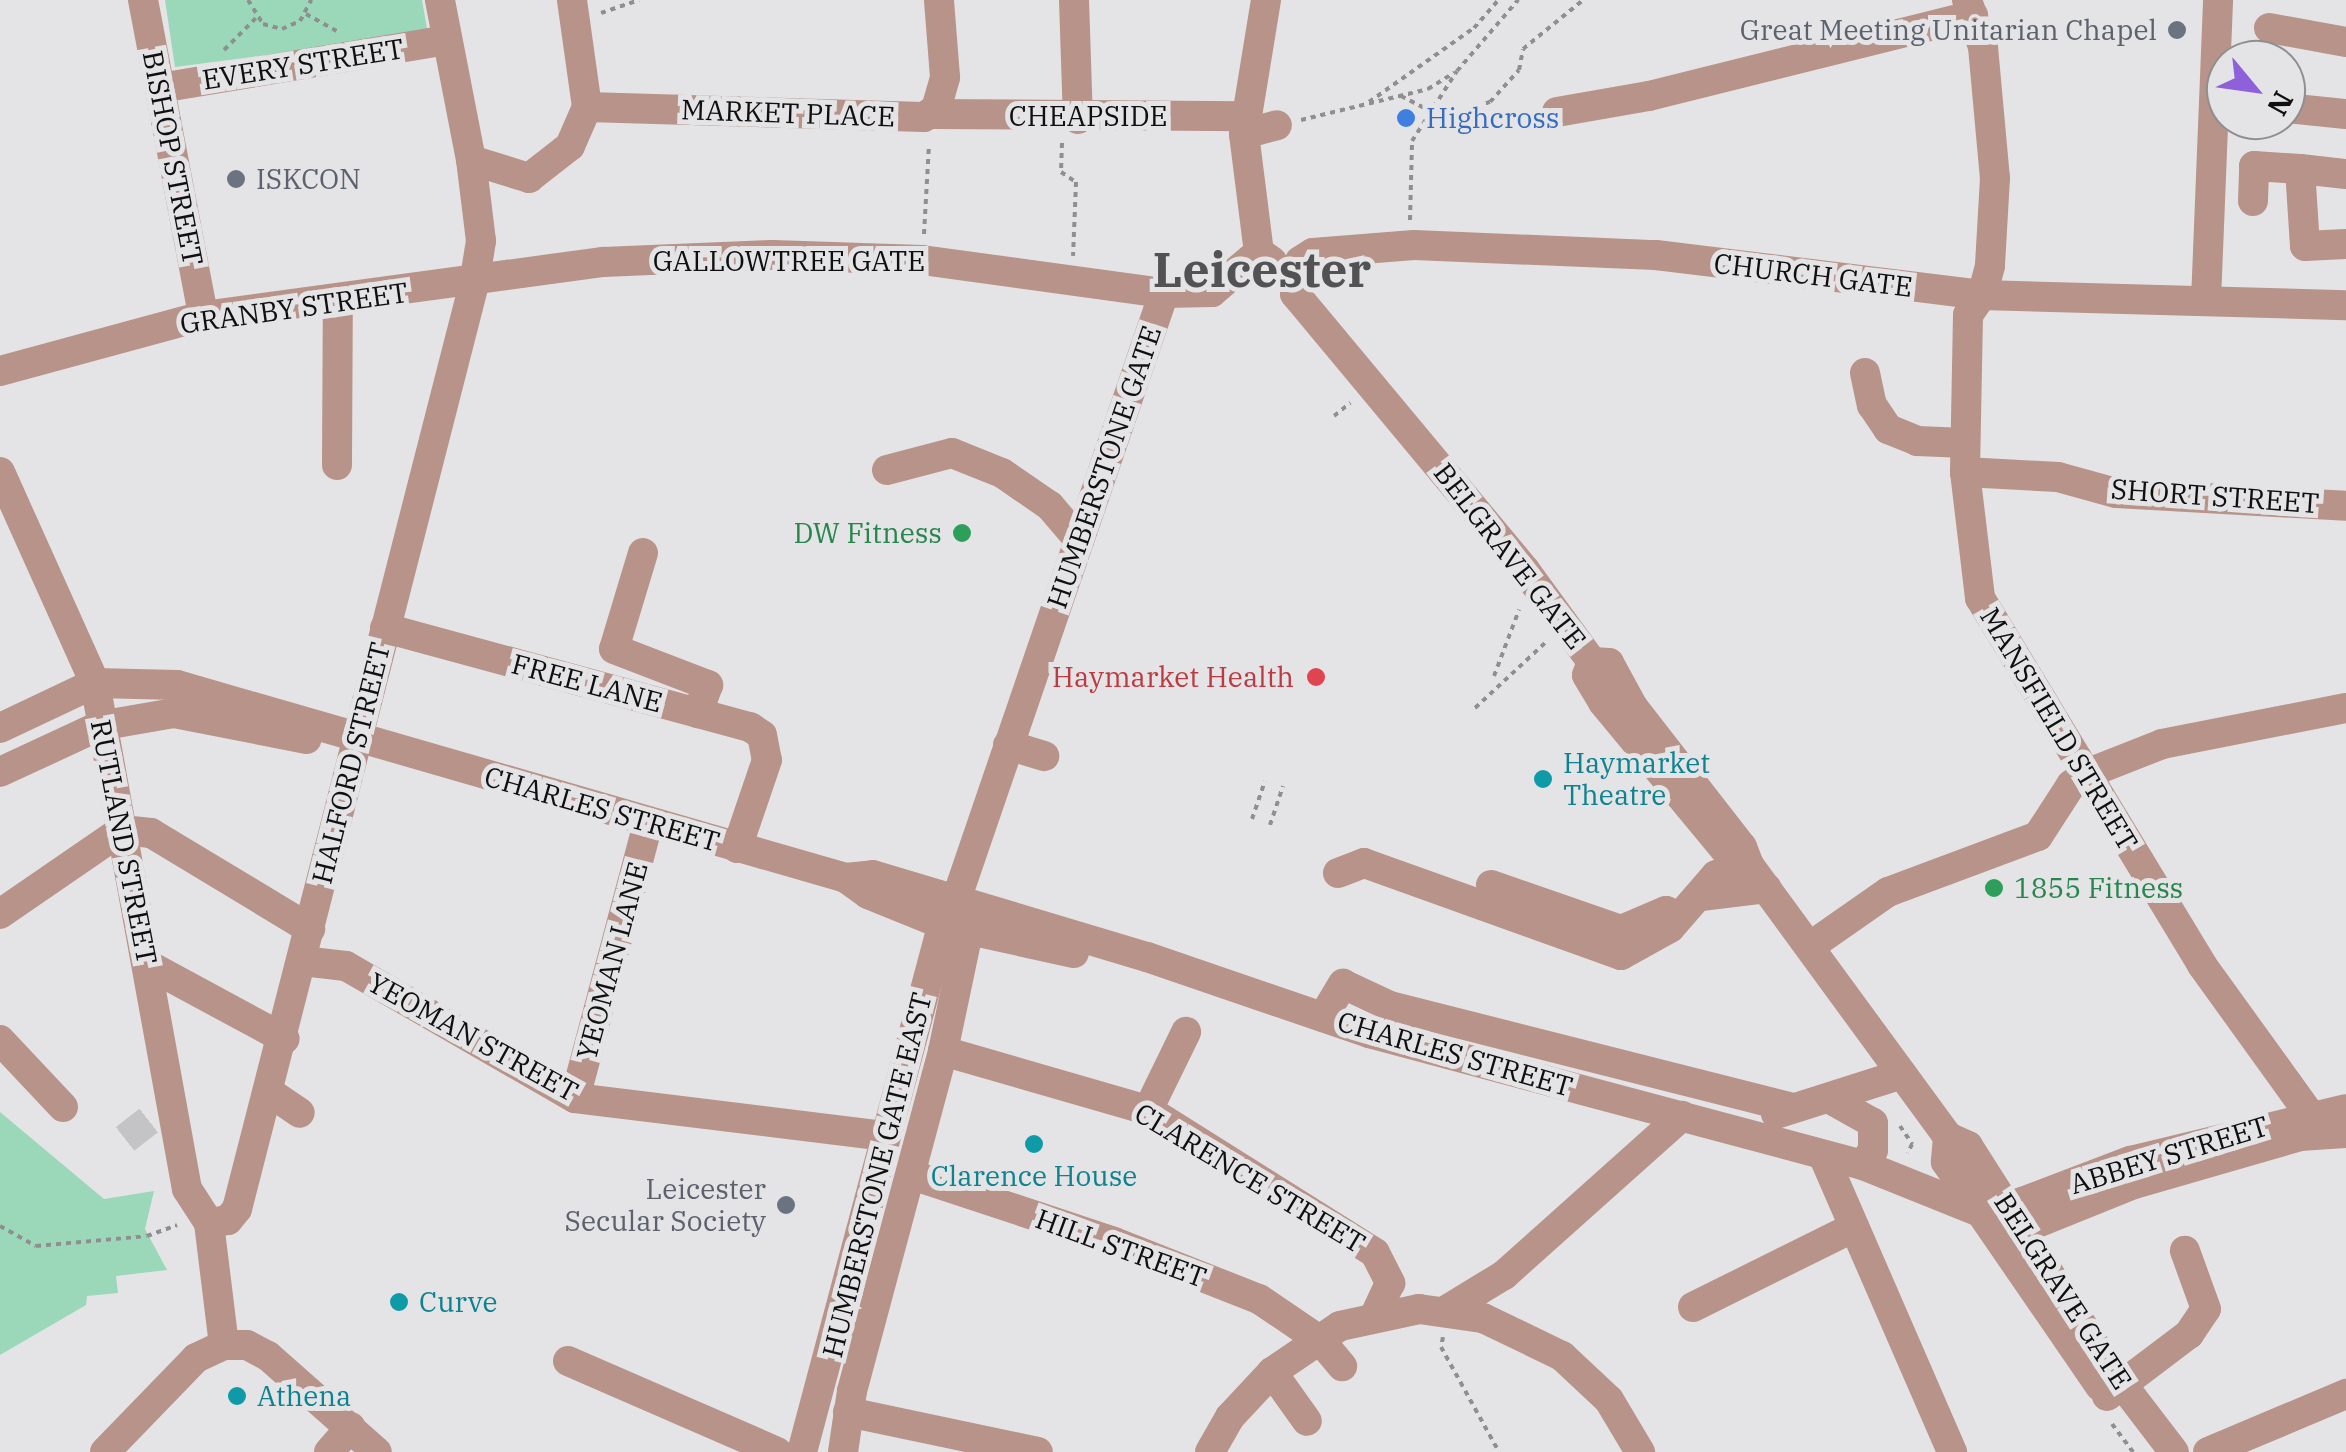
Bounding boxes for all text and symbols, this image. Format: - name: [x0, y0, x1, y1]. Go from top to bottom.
- place label: Great Meeting Unitarian Chapel: [1740, 13, 2157, 47]
- marker: Great Meeting Unitarian Chapel: [2166, 19, 2188, 41]
- street label: EVERY STREET: [200, 31, 406, 97]
- north arrow: [2206, 40, 2306, 140]
- street label: BISHOP STREET: [136, 48, 210, 268]
- text: N: [2259, 85, 2302, 122]
- street label: MARKET PLACE: [680, 92, 896, 134]
- street label: CHEAPSIDE: [1009, 99, 1167, 133]
- place label: Highcross: [1426, 101, 1559, 135]
- marker: Highcross: [1395, 107, 1417, 129]
- place label: ISKCON: [256, 162, 361, 196]
- marker: ISKCON: [225, 168, 247, 190]
- district label: Leicester: [1153, 241, 1371, 299]
- street label: GALLOWTREE GATE: [653, 244, 925, 278]
- street label: CHURCH GATE: [1712, 246, 1914, 304]
- street label: GRANBY STREET: [178, 275, 410, 341]
- street label: HUMBERSTONE GATE: [1040, 321, 1168, 613]
- street label: BELGRAVE GATE: [1427, 456, 1593, 656]
- street label: SHORT STREET: [2110, 472, 2320, 520]
- place label: DW Fitness: [794, 516, 942, 550]
- marker: DW Fitness: [951, 522, 973, 544]
- street label: MANSFIELD STREET: [1973, 602, 2145, 856]
- street label: HALFORD STREET: [305, 639, 397, 887]
- street label: FREE LANE: [508, 647, 666, 719]
- place label: Haymarket Health: [1052, 660, 1294, 694]
- marker: Haymarket Health: [1303, 664, 1329, 690]
- street label: RUTLAND STREET: [84, 717, 164, 967]
- place label: Haymarket Theatre: [1563, 746, 1710, 812]
- street label: CHARLES STREET: [481, 759, 723, 859]
- marker: Haymarket Theatre: [1532, 768, 1554, 790]
- street label: YEOMAN LANE: [569, 858, 655, 1064]
- place label: 1855 Fitness: [2014, 871, 2183, 905]
- marker: 1855 Fitness: [1983, 877, 2005, 899]
- street label: YEOMAN STREET: [362, 965, 584, 1109]
- street label: HUMBERSTONE GATE EAST: [815, 989, 939, 1361]
- street label: CHARLES STREET: [1334, 1004, 1576, 1104]
- street label: CLARENCE STREET: [1129, 1096, 1371, 1260]
- street label: ABBEY STREET: [2066, 1109, 2272, 1201]
- marker: Clarence House: [1023, 1133, 1045, 1155]
- place label: Clarence House: [931, 1159, 1137, 1193]
- place label: Leicester Secular Society: [565, 1172, 766, 1238]
- street label: BELGRAVE GATE: [1987, 1187, 2139, 1395]
- marker: Leicester Secular Society: [775, 1194, 797, 1216]
- street label: HILL STREET: [1031, 1202, 1211, 1294]
- place label: Curve: [419, 1285, 497, 1319]
- marker: Curve: [388, 1291, 410, 1313]
- place label: Athena: [257, 1379, 351, 1413]
- marker: Athena: [226, 1385, 248, 1407]

